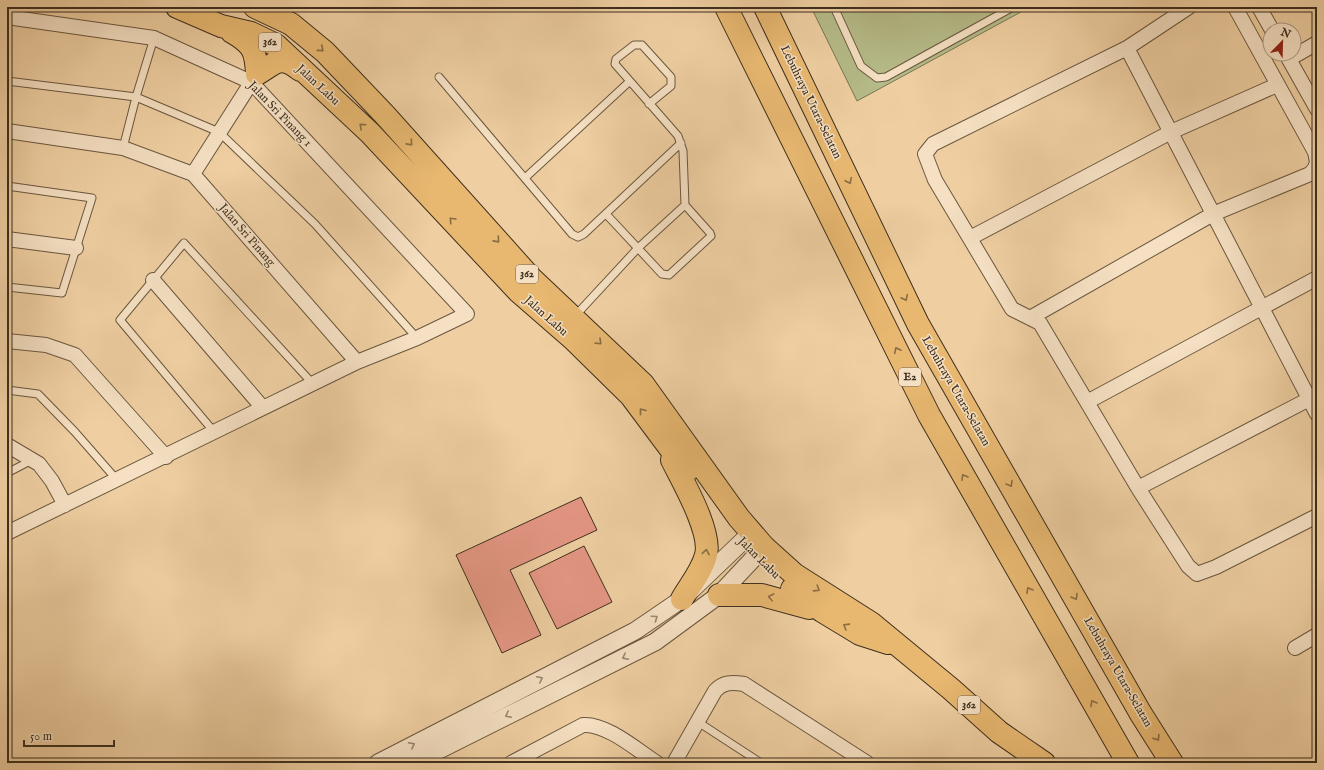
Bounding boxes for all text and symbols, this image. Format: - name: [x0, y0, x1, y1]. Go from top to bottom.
- north arrow: [1262, 22, 1302, 62]
- text: N: [1277, 25, 1293, 42]
- road number: 362: [259, 33, 281, 51]
- street label: Lebuhraya Utara–Selatan: [777, 43, 845, 162]
- one-way arrow: [316, 44, 323, 51]
- street label: Jalan Labu: [291, 60, 343, 109]
- street label: Jalan Sri Pinang 1: [243, 77, 315, 151]
- one-way arrow: [359, 123, 367, 131]
- one-way arrow: [405, 138, 413, 146]
- one-way arrow: [844, 177, 852, 184]
- street label: Jalan Sri Pinang: [214, 199, 279, 270]
- one-way arrow: [449, 217, 456, 225]
- one-way arrow: [492, 235, 500, 243]
- road number: 362: [516, 265, 538, 283]
- street label: Jalan Labu: [519, 291, 571, 340]
- one-way arrow: [900, 294, 908, 301]
- street label: Lebuhraya Utara–Selatan: [918, 333, 994, 449]
- one-way arrow: [594, 337, 602, 344]
- one-way arrow: [894, 347, 902, 354]
- road number: E2: [899, 368, 921, 386]
- one-way arrow: [639, 408, 647, 415]
- one-way arrow: [962, 474, 969, 481]
- one-way arrow: [1005, 480, 1012, 488]
- street label: Jalan Labu: [733, 532, 783, 583]
- one-way arrow: [701, 549, 710, 555]
- one-way arrow: [813, 584, 820, 592]
- one-way arrow: [1026, 587, 1033, 594]
- one-way arrow: [1070, 593, 1077, 600]
- one-way arrow: [768, 594, 774, 602]
- street label: Lebuhraya Utara–Selatan: [1080, 614, 1156, 730]
- one-way arrow: [651, 615, 658, 623]
- one-way arrow: [843, 623, 850, 631]
- one-way arrow: [621, 652, 629, 660]
- one-way arrow: [536, 676, 544, 684]
- road number: 362: [958, 696, 980, 714]
- one-way arrow: [1090, 700, 1097, 707]
- one-way arrow: [505, 710, 513, 718]
- scale bar: [24, 722, 114, 748]
- text: 50 m: [30, 729, 52, 744]
- one-way arrow: [1152, 734, 1159, 741]
- one-way arrow: [408, 742, 416, 750]

